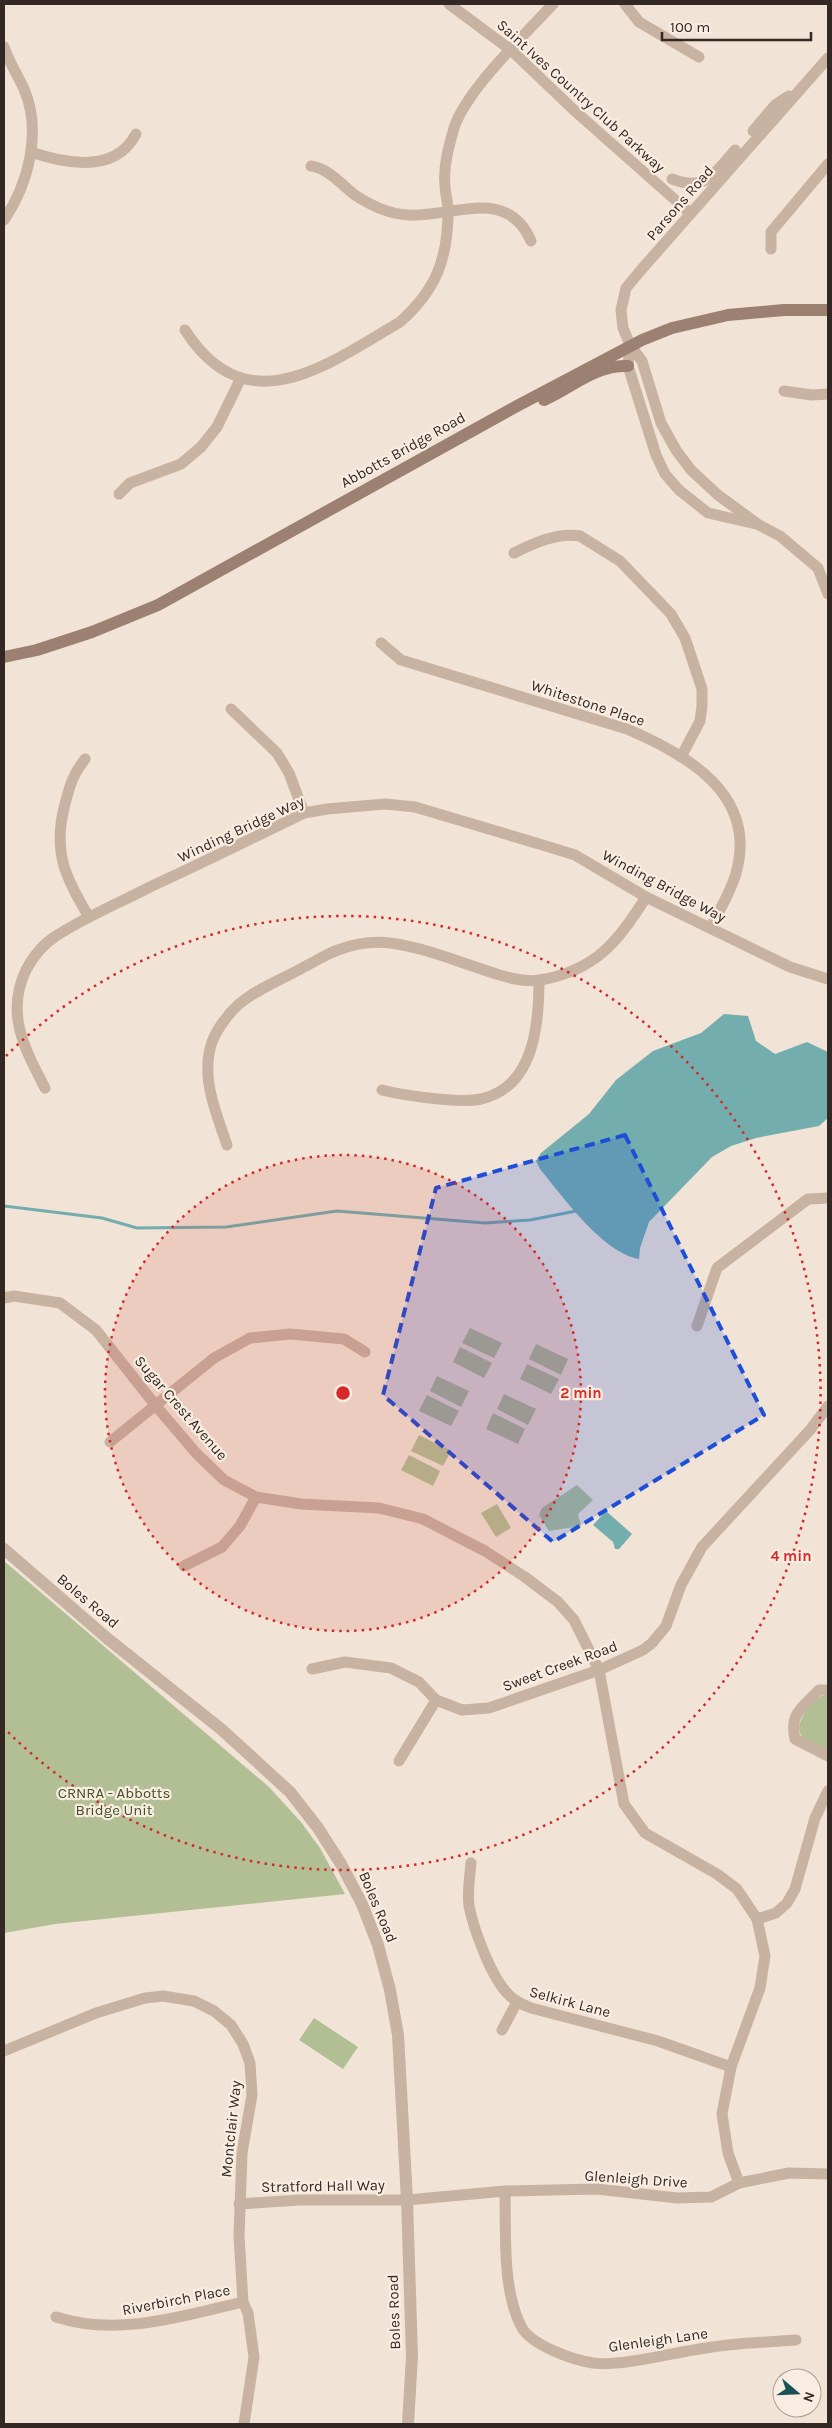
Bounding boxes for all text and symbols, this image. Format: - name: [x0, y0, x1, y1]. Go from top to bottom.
- scale bar: [662, 10, 811, 42]
- street label: Saint Ives Country Club Parkway: [493, 16, 669, 176]
- text: 100 m: [670, 18, 710, 36]
- street label: Parsons Road: [643, 162, 717, 244]
- street label: Abbotts Bridge Road: [338, 408, 468, 492]
- street label: Whitestone Place: [529, 676, 647, 730]
- street label: Winding Bridge Way: [175, 792, 307, 866]
- street label: Winding Bridge Way: [599, 846, 729, 926]
- street label: Sugar Crest Avenue: [131, 1352, 231, 1464]
- centre of rings: [334, 1384, 352, 1402]
- text: 2 min: [560, 1384, 602, 1402]
- text: 4 min: [770, 1547, 812, 1565]
- street label: Boles Road: [53, 1570, 123, 1632]
- street label: Sweet Creek Road: [500, 1637, 620, 1695]
- park label: CRNRA - Abbotts Bridge Unit: [58, 1784, 170, 1819]
- street label: Boles Road: [355, 1869, 401, 1945]
- street label: Selkirk Lane: [527, 1983, 613, 2021]
- street label: Montclair Way: [217, 2080, 245, 2178]
- street label: Glenleigh Drive: [584, 2166, 688, 2192]
- street label: Stratford Hall Way: [261, 2176, 385, 2196]
- street label: Boles Road: [384, 2274, 404, 2350]
- street label: Riverbirch Place: [120, 2281, 232, 2319]
- street label: Glenleigh Lane: [607, 2324, 709, 2356]
- north arrow: [772, 2368, 822, 2418]
- text: N: [799, 2390, 818, 2405]

